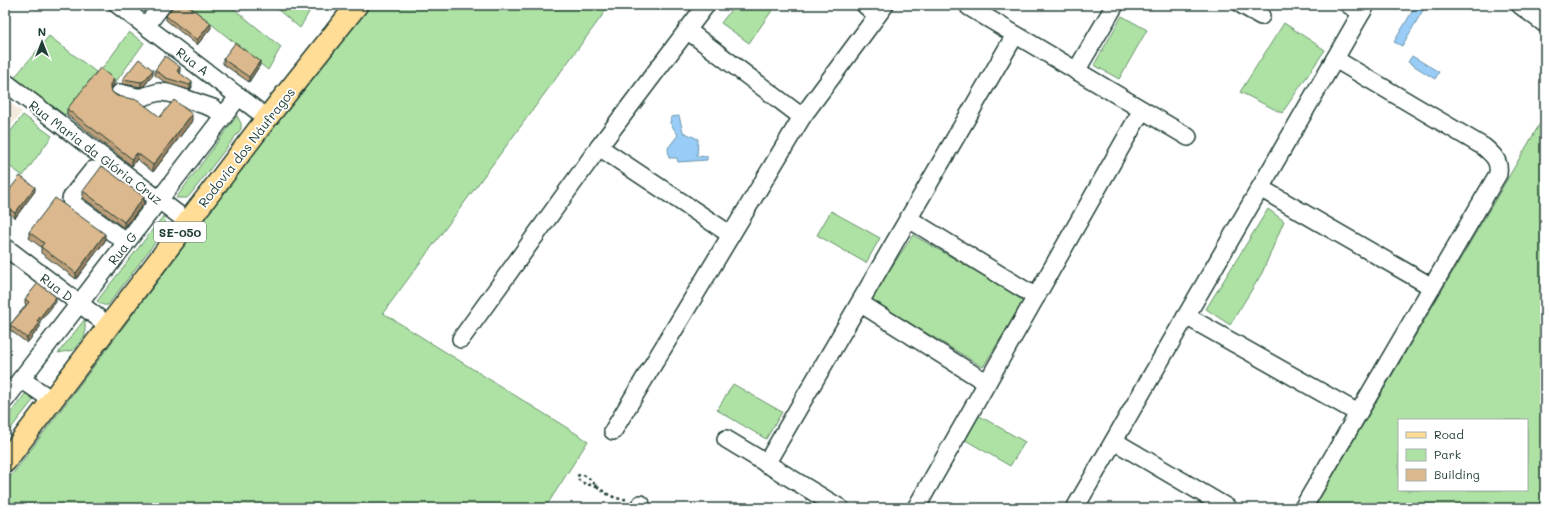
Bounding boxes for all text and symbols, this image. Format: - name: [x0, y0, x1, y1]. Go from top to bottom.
- north arrow: [22, 22, 62, 62]
- text: N: [38, 24, 46, 39]
- street label: Rua A: [173, 43, 213, 79]
- street label: Rodovia dos Náufragos: [194, 84, 298, 210]
- street label: Rua Maria da Glória Cruz: [26, 96, 166, 208]
- road number: SE-050: [154, 222, 206, 242]
- street label: Rua G: [104, 228, 140, 268]
- street label: Rua D: [37, 269, 77, 305]
- legend: [1398, 419, 1528, 491]
- text: Road: [1434, 426, 1464, 442]
- text: Park: [1434, 446, 1461, 462]
- text: Building: [1434, 466, 1480, 482]

